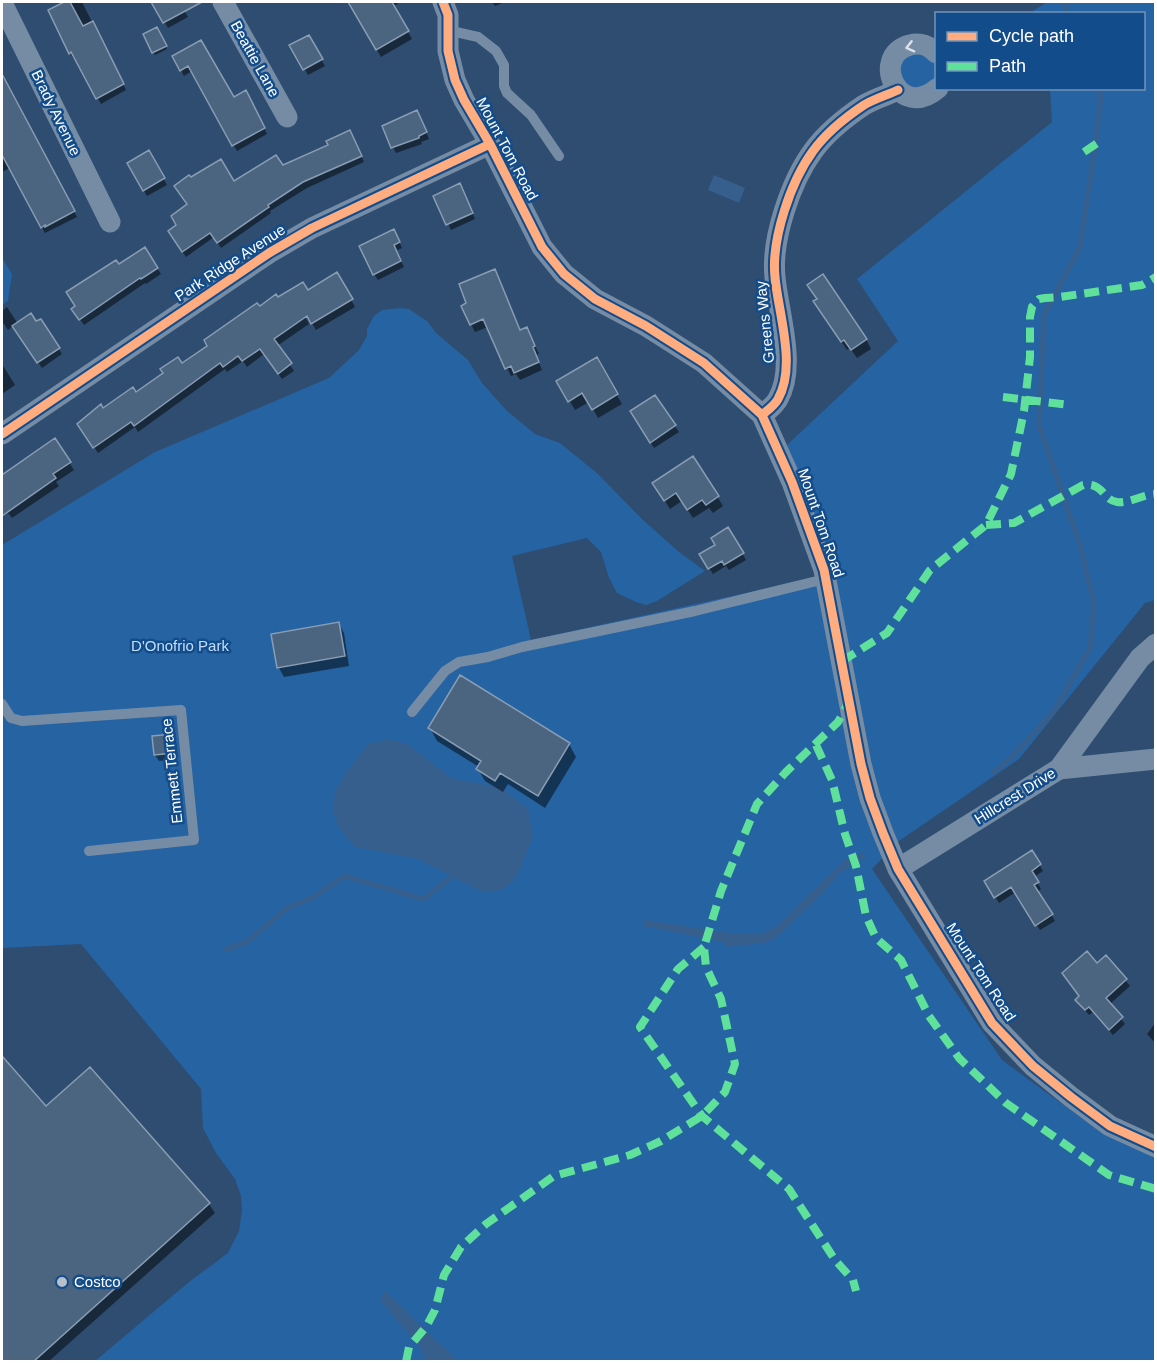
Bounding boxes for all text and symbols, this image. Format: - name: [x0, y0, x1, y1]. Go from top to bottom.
- legend: [935, 12, 1145, 90]
- street label: Beattie Lane: [228, 18, 283, 100]
- text: Cycle path: [989, 26, 1074, 46]
- one-way arrow: [906, 39, 916, 52]
- text: Path: [989, 56, 1026, 76]
- street label: Brady Avenue: [28, 67, 85, 158]
- street label: Mount Tom Road: [473, 94, 542, 203]
- street label: Park Ridge Avenue: [171, 221, 288, 305]
- street label: Greens Way: [752, 279, 777, 364]
- street label: Mount Tom Road: [795, 466, 848, 579]
- park label: D'Onofrio Park: [131, 637, 229, 654]
- street label: Emmett Terrace: [158, 718, 185, 824]
- street label: Hillcrest Drive: [971, 764, 1058, 827]
- street label: Mount Tom Road: [943, 919, 1020, 1024]
- place label: Costco: [74, 1273, 121, 1290]
- marker: Costco: [55, 1275, 69, 1289]

